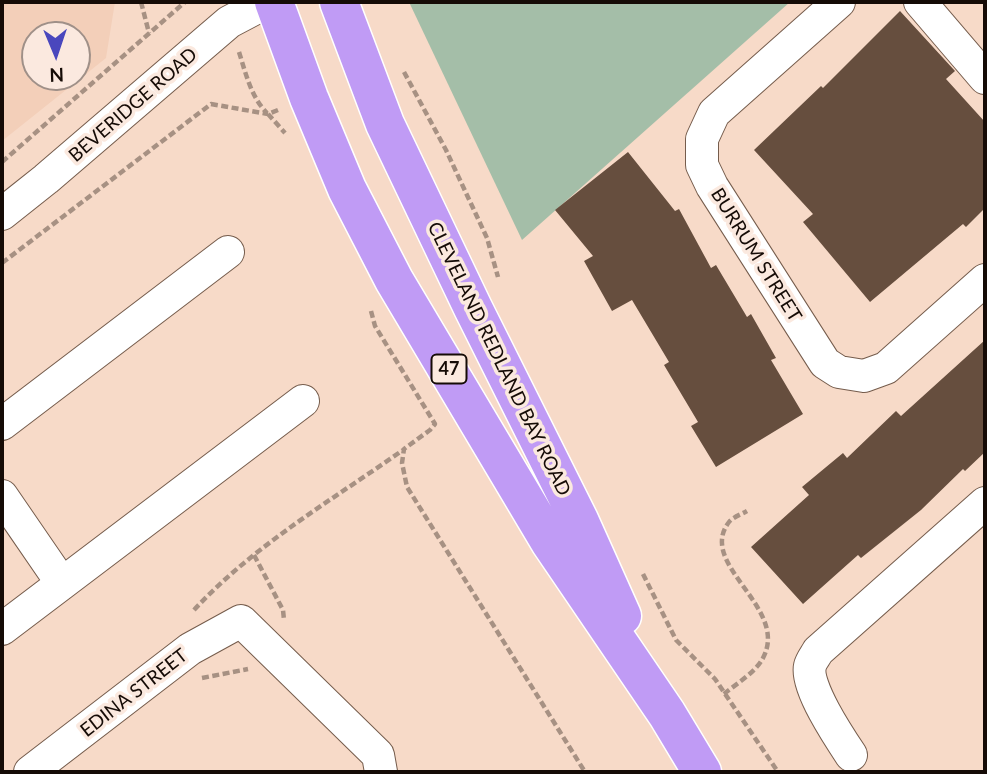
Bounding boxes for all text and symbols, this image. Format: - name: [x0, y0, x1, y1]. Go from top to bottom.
- north arrow: [21, 21, 91, 91]
- street label: BEVERIDGE ROAD: [64, 43, 202, 167]
- text: N: [49, 64, 64, 87]
- street label: BURRUM STREET: [706, 184, 806, 326]
- street label: CLEVELAND REDLAND BAY ROAD: [423, 218, 575, 500]
- road number: 47: [432, 354, 466, 384]
- street label: EDINA STREET: [76, 644, 192, 742]

